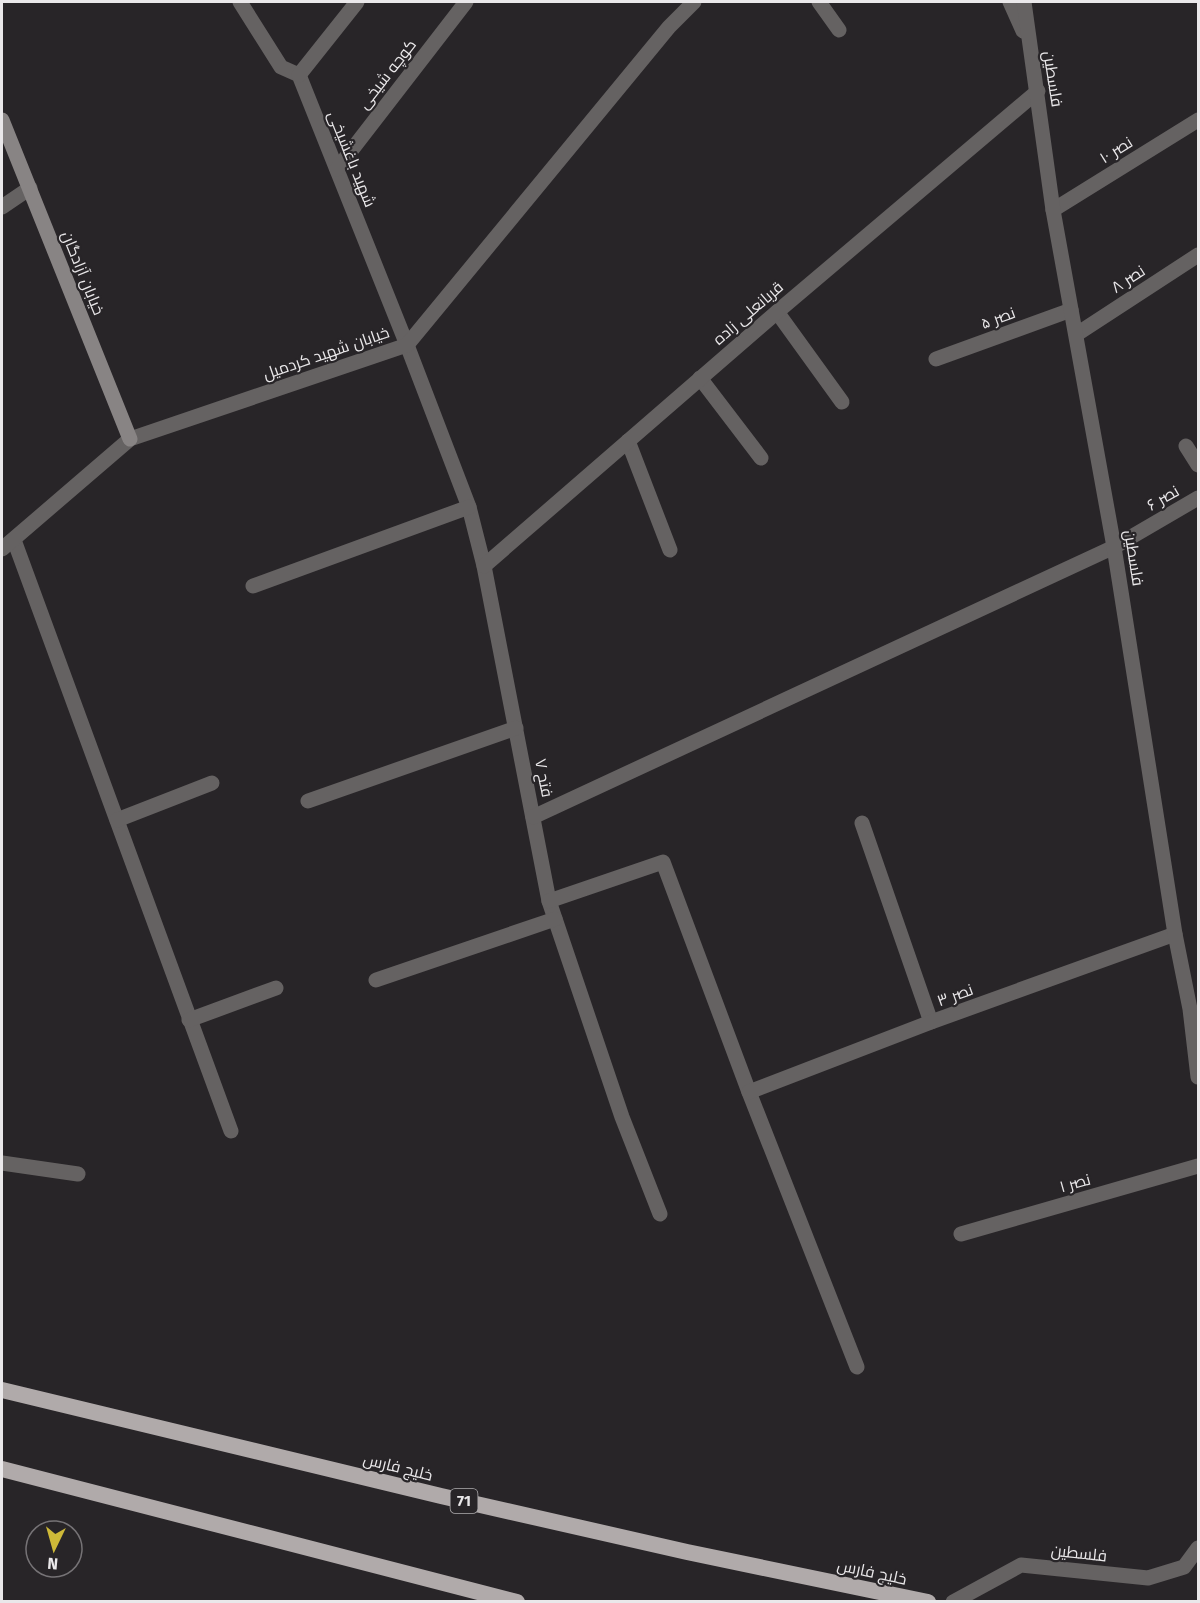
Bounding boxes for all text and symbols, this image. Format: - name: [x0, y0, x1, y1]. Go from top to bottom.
- street label: کوچه شیخی: [354, 35, 422, 114]
- street label: فلسطین: [1038, 50, 1067, 108]
- street label: شهید باغشیخی: [323, 108, 380, 210]
- street label: نصر ۱۰: [1096, 133, 1136, 167]
- street label: خیابان آزادگان: [57, 228, 108, 318]
- street label: نصر ۸: [1108, 261, 1148, 297]
- street label: قربانعلی زاده: [709, 277, 788, 349]
- street label: نصر ۵: [978, 303, 1018, 333]
- street label: خیابان شهید کردمیل: [260, 322, 392, 384]
- street label: نصر ۶: [1143, 481, 1183, 515]
- street label: فلسطین: [1119, 529, 1148, 587]
- street label: فتح ۷: [529, 757, 557, 799]
- street label: نصر ۳: [934, 980, 976, 1010]
- street label: نصر ۱: [1057, 1170, 1093, 1196]
- street label: خلیج فارس: [361, 1449, 435, 1487]
- road number: 71: [450, 1489, 478, 1513]
- north arrow: [24, 1519, 84, 1579]
- street label: فلسطین: [1050, 1541, 1108, 1566]
- text: N: [47, 1554, 59, 1573]
- street label: خلیج فارس: [835, 1555, 909, 1591]

